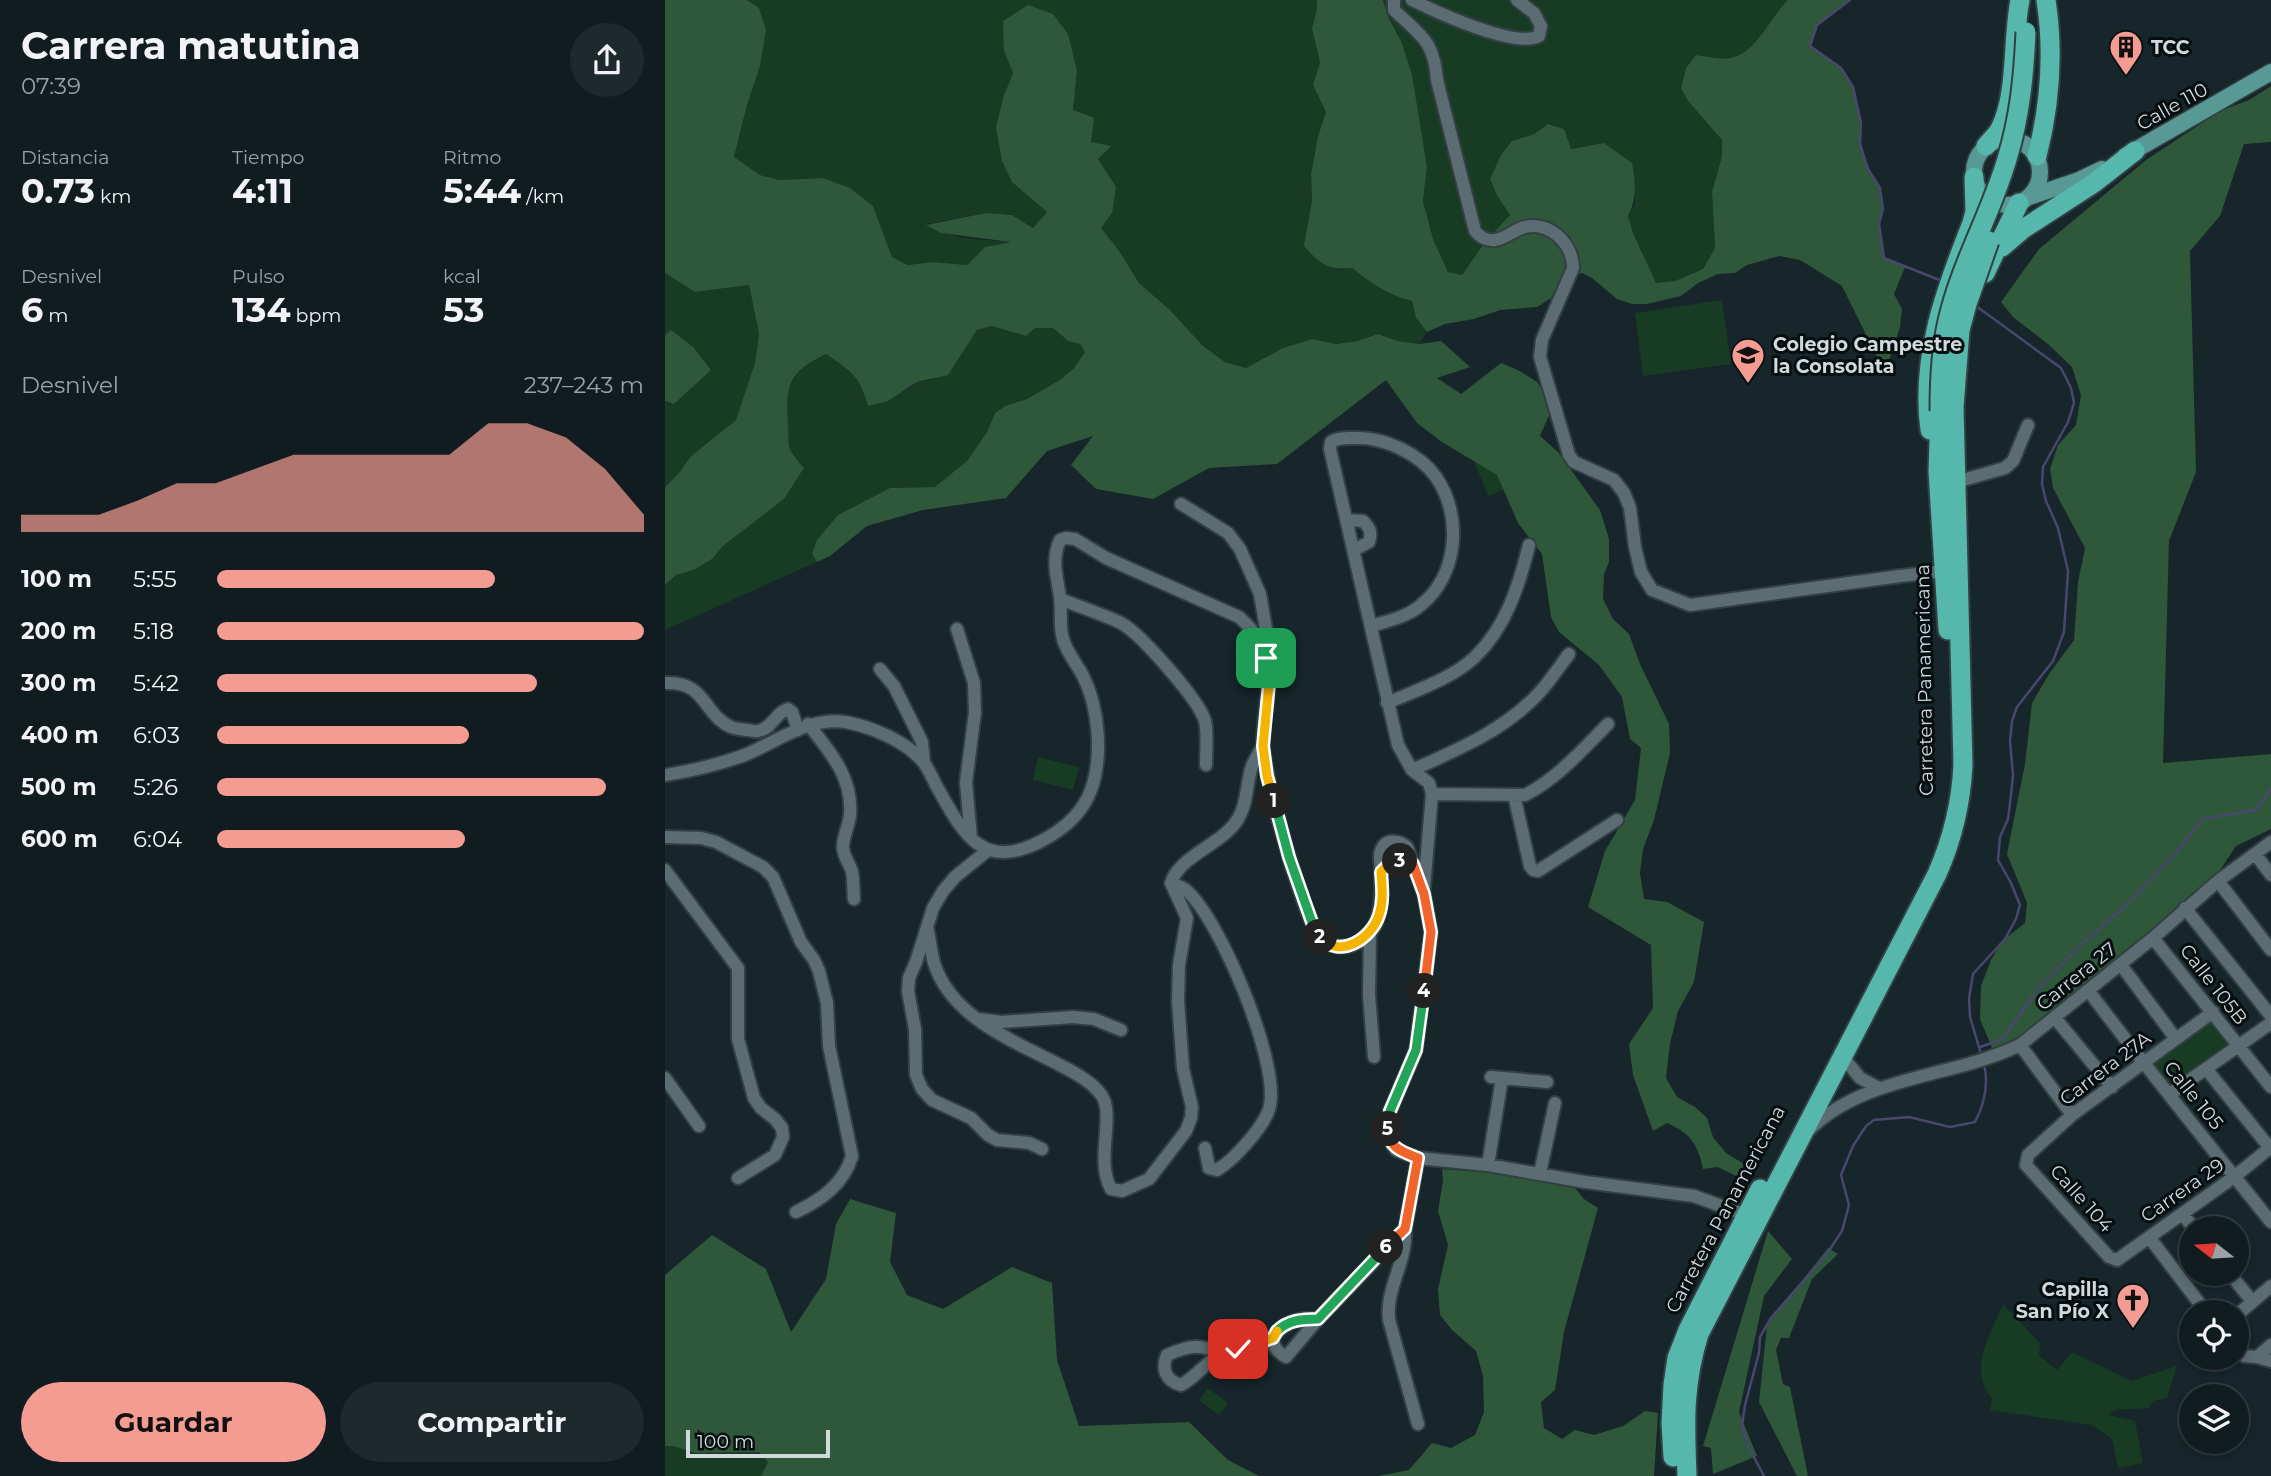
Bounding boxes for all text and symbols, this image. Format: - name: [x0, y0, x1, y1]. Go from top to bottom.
- text: Carrera matutina: [21, 22, 361, 69]
- button: share: [570, 23, 644, 97]
- building icon: TCC: [2107, 28, 2145, 77]
- place label: TCC: [2151, 36, 2190, 59]
- text: 07:39: [21, 72, 81, 100]
- street label: Calle 110: [2133, 78, 2212, 135]
- text: Distancia: [21, 146, 109, 169]
- text: Tiempo: [232, 146, 304, 169]
- text: Ritmo: [443, 146, 501, 169]
- text: 0.73: [21, 169, 95, 212]
- text: 4:11: [232, 169, 293, 212]
- text: 5:44: [443, 169, 521, 212]
- text: km: [95, 185, 131, 208]
- text: /km: [521, 185, 564, 208]
- text: Desnivel: [21, 265, 102, 288]
- text: Pulso: [232, 265, 285, 288]
- text: kcal: [443, 265, 481, 288]
- text: 6: [21, 288, 43, 331]
- text: 134: [232, 288, 291, 331]
- text: 53: [443, 288, 484, 331]
- text: m: [43, 304, 68, 327]
- text: bpm: [291, 304, 341, 327]
- place label: Colegio Campestre la Consolata: [1773, 333, 1962, 378]
- school or university icon: Colegio Campestre la Consolata: [1729, 336, 1767, 385]
- text: Desnivel: [21, 371, 119, 399]
- text: 237–243 m: [524, 371, 644, 399]
- street label: Carretera Panamericana: [1911, 564, 1938, 796]
- text: 100 m: [21, 565, 92, 593]
- text: 5:55: [133, 565, 177, 593]
- text: 200 m: [21, 617, 96, 645]
- text: 5:18: [133, 617, 174, 645]
- pin: [1236, 628, 1296, 688]
- icon: arrive: [1247, 639, 1285, 677]
- text: 300 m: [21, 669, 97, 697]
- text: 5:42: [133, 669, 179, 697]
- text: 400 m: [21, 721, 99, 749]
- text: 6:03: [133, 721, 180, 749]
- text: 500 m: [21, 773, 97, 801]
- text: 5:26: [133, 773, 178, 801]
- pin: 1: [1257, 784, 1291, 818]
- text: 1: [1270, 789, 1277, 812]
- text: 600 m: [21, 825, 98, 853]
- text: 6:04: [133, 825, 182, 853]
- pin: 3: [1383, 844, 1417, 878]
- text: 3: [1394, 849, 1405, 872]
- pin: 2: [1303, 920, 1337, 954]
- text: 2: [1314, 925, 1325, 948]
- street label: Carrera 27: [2032, 937, 2121, 1015]
- street label: Calle 105B: [2175, 940, 2252, 1029]
- pin: 4: [1407, 974, 1441, 1009]
- text: 4: [1417, 979, 1430, 1002]
- street label: Carrera 27A: [2055, 1026, 2156, 1110]
- street label: Calle 105: [2159, 1056, 2228, 1134]
- street label: Carretera Panamericana: [1661, 1102, 1790, 1317]
- pin: 5: [1371, 1112, 1405, 1146]
- text: 5: [1382, 1117, 1393, 1140]
- street label: Carrera 29: [2136, 1153, 2228, 1227]
- street label: Calle 104: [2045, 1160, 2118, 1237]
- north arrow: [2179, 1216, 2249, 1286]
- map controls: [2179, 1216, 2249, 1454]
- pin: 6: [1369, 1230, 1403, 1264]
- text: 6: [1379, 1235, 1392, 1258]
- place label: Capilla San Pío X: [2016, 1278, 2109, 1323]
- church icon: Capilla San Pío X: [2114, 1281, 2152, 1330]
- button: locate: [2179, 1300, 2249, 1370]
- pin: [1208, 1319, 1268, 1379]
- icon: check: [1219, 1330, 1257, 1368]
- button: Guardar: [21, 1382, 326, 1462]
- button: Compartir: [340, 1382, 644, 1462]
- button: layers: [2179, 1384, 2249, 1454]
- scale bar: [686, 1427, 829, 1459]
- text: 100 m: [697, 1430, 754, 1453]

